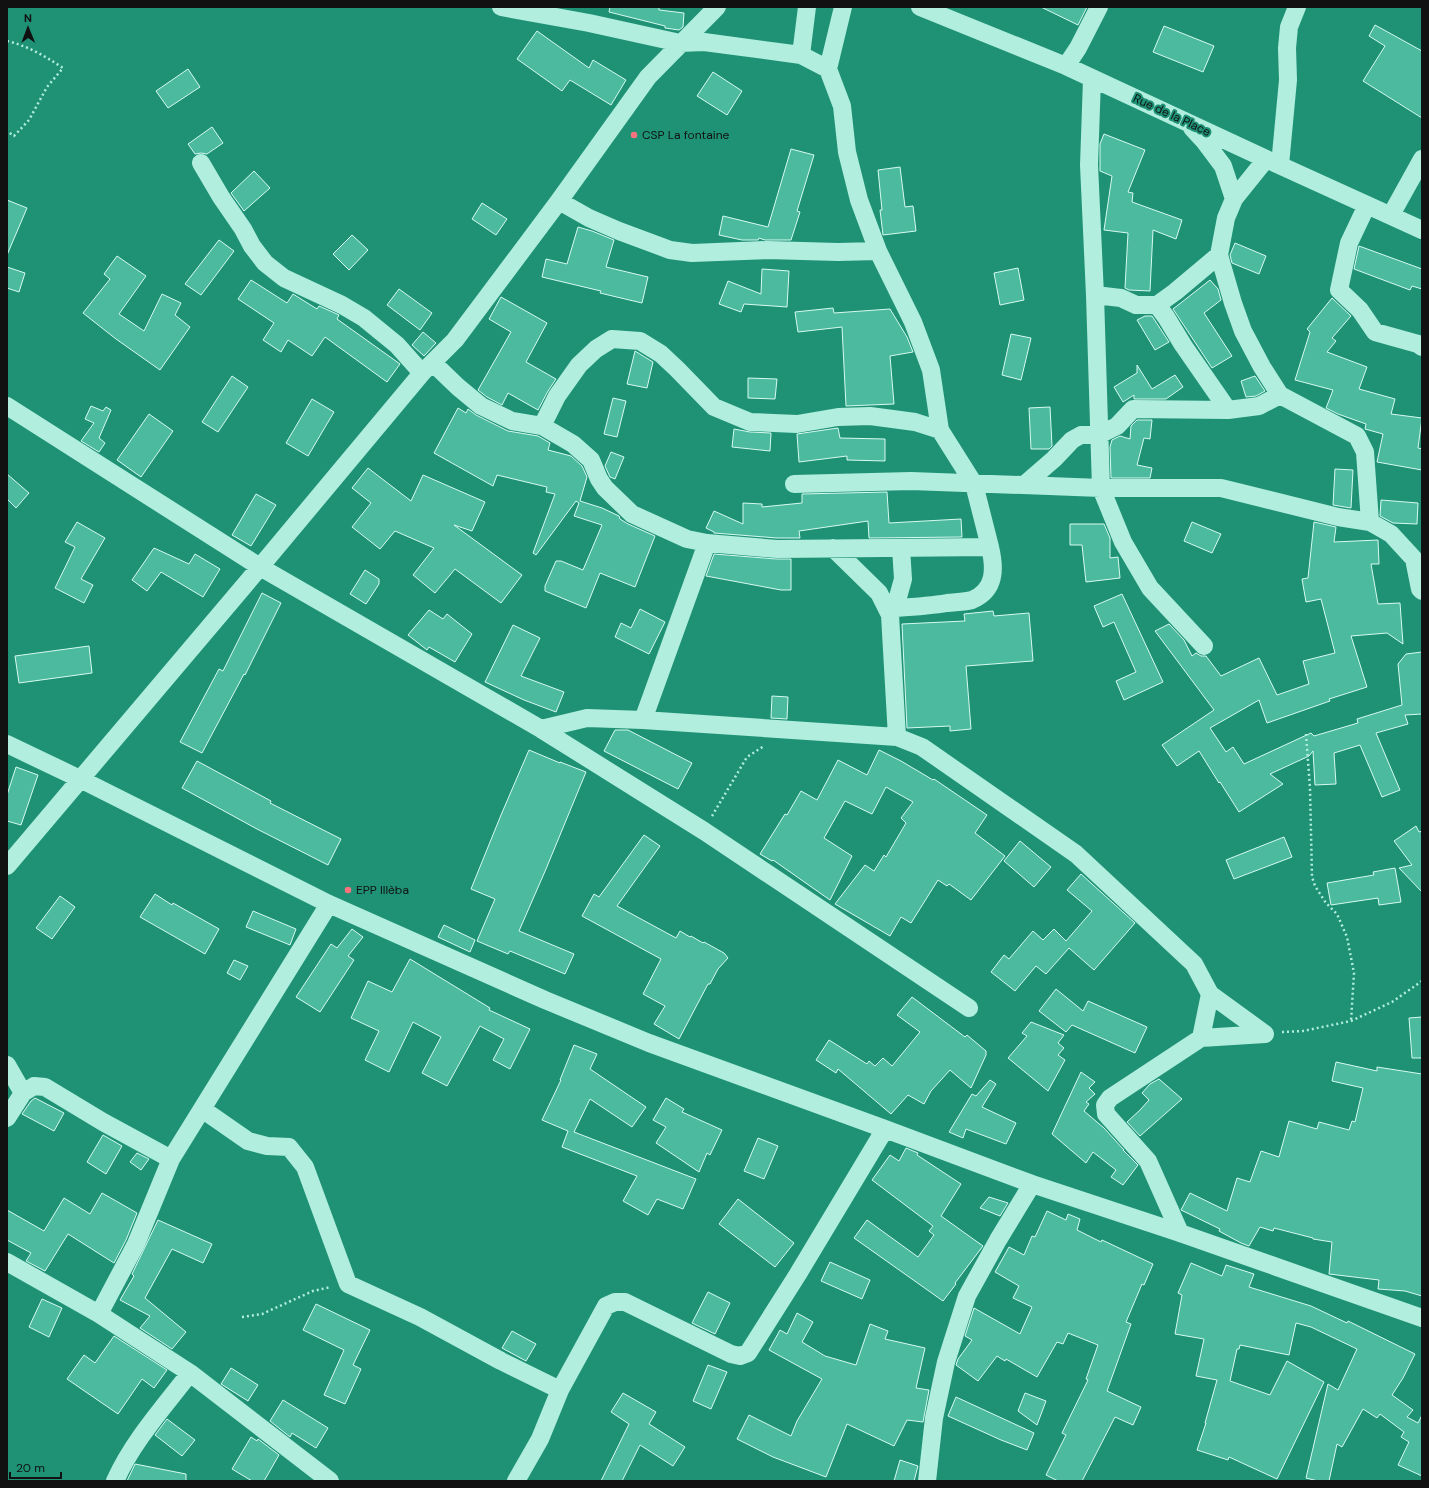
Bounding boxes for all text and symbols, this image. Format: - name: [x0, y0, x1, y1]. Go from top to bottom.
- north arrow: [8, 8, 48, 48]
- text: N: [24, 11, 32, 25]
- street label: Rue de la Place: [1131, 90, 1214, 140]
- place label: CSP La fontaine: [642, 127, 730, 143]
- marker: CSP La fontaine: [629, 130, 639, 140]
- place label: EPP Illèba: [356, 882, 409, 898]
- marker: EPP Illèba: [343, 885, 353, 895]
- scale bar: [10, 1454, 61, 1480]
- text: 20 m: [16, 1460, 45, 1476]

